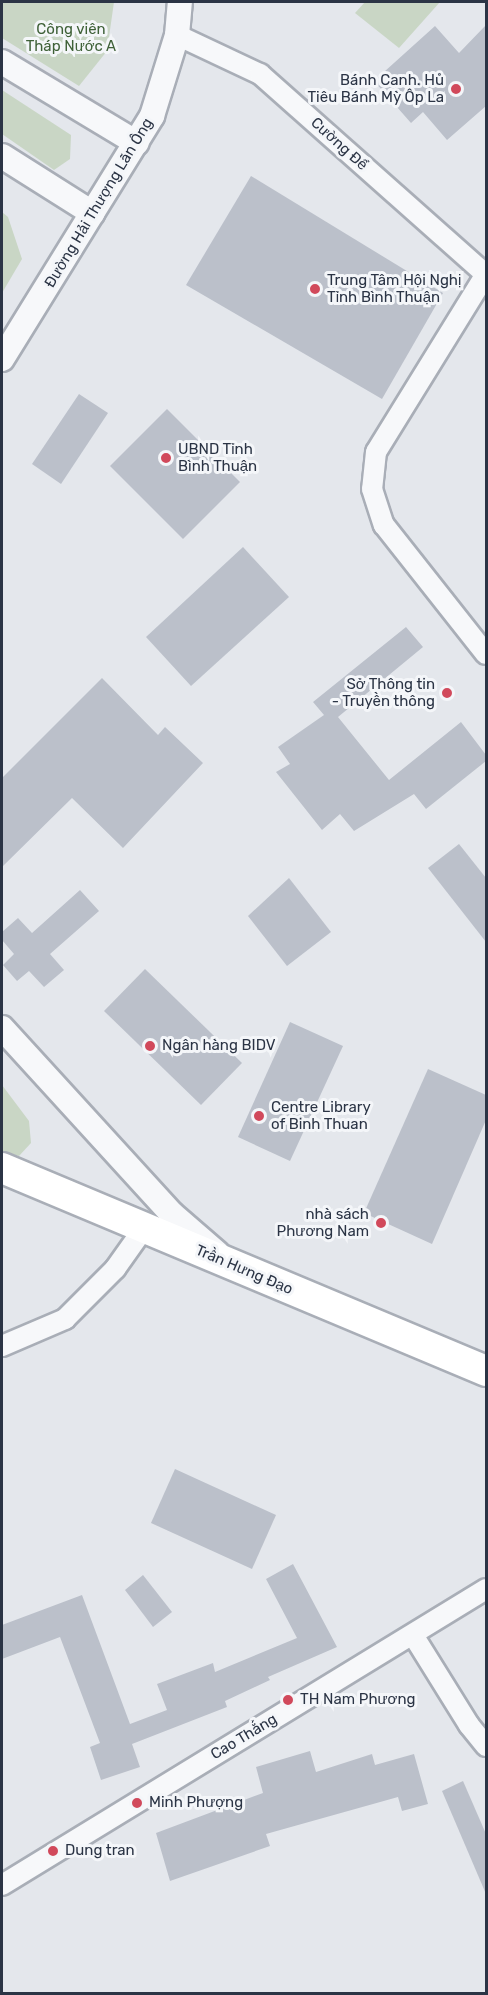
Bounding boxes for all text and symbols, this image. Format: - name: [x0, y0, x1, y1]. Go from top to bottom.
- park label: Công viên Tháp Nước A: [26, 20, 116, 55]
- place label: Bánh Canh. Hů Tiêu Bánh Mỳ Ôp La: [307, 71, 444, 106]
- marker: Bánh Canh. Hů Tiêu Bánh Mỳ Ôp La: [449, 82, 463, 96]
- street label: Cường Để: [307, 114, 371, 174]
- street label: Đường Hải Thượng Lãn Ông: [41, 115, 157, 291]
- place label: Trung Tâm Hội Nghị Tỉnh Bình Thuận: [327, 271, 462, 306]
- marker: Trung Tâm Hội Nghị Tỉnh Bình Thuận: [308, 282, 322, 296]
- place label: UBND Tỉnh Bình Thuận: [178, 440, 258, 475]
- marker: UBND Tỉnh Bình Thuận: [159, 451, 173, 465]
- place label: Sở Thông tin - Truyền thông: [331, 675, 435, 710]
- marker: Sở Thông tin - Truyền thông: [440, 686, 454, 700]
- place label: Ngân hàng BIDV: [162, 1037, 276, 1055]
- marker: Ngân hàng BIDV: [143, 1039, 157, 1053]
- place label: Centre Library of Binh Thuan: [271, 1098, 371, 1133]
- marker: Centre Library of Binh Thuan: [252, 1109, 266, 1123]
- place label: nhà sách Phương Nam: [277, 1205, 369, 1240]
- marker: nhà sách Phương Nam: [374, 1216, 388, 1230]
- street label: Trần Hưng Đạo: [193, 1241, 295, 1299]
- place label: TH Nam Phương: [300, 1691, 415, 1709]
- marker: TH Nam Phương: [281, 1693, 295, 1707]
- street label: Cao Thắng: [207, 1710, 281, 1764]
- place label: Minh Phượng: [149, 1794, 243, 1812]
- marker: Minh Phượng: [130, 1796, 144, 1810]
- place label: Dung tran: [65, 1842, 135, 1860]
- marker: Dung tran: [46, 1844, 60, 1858]

